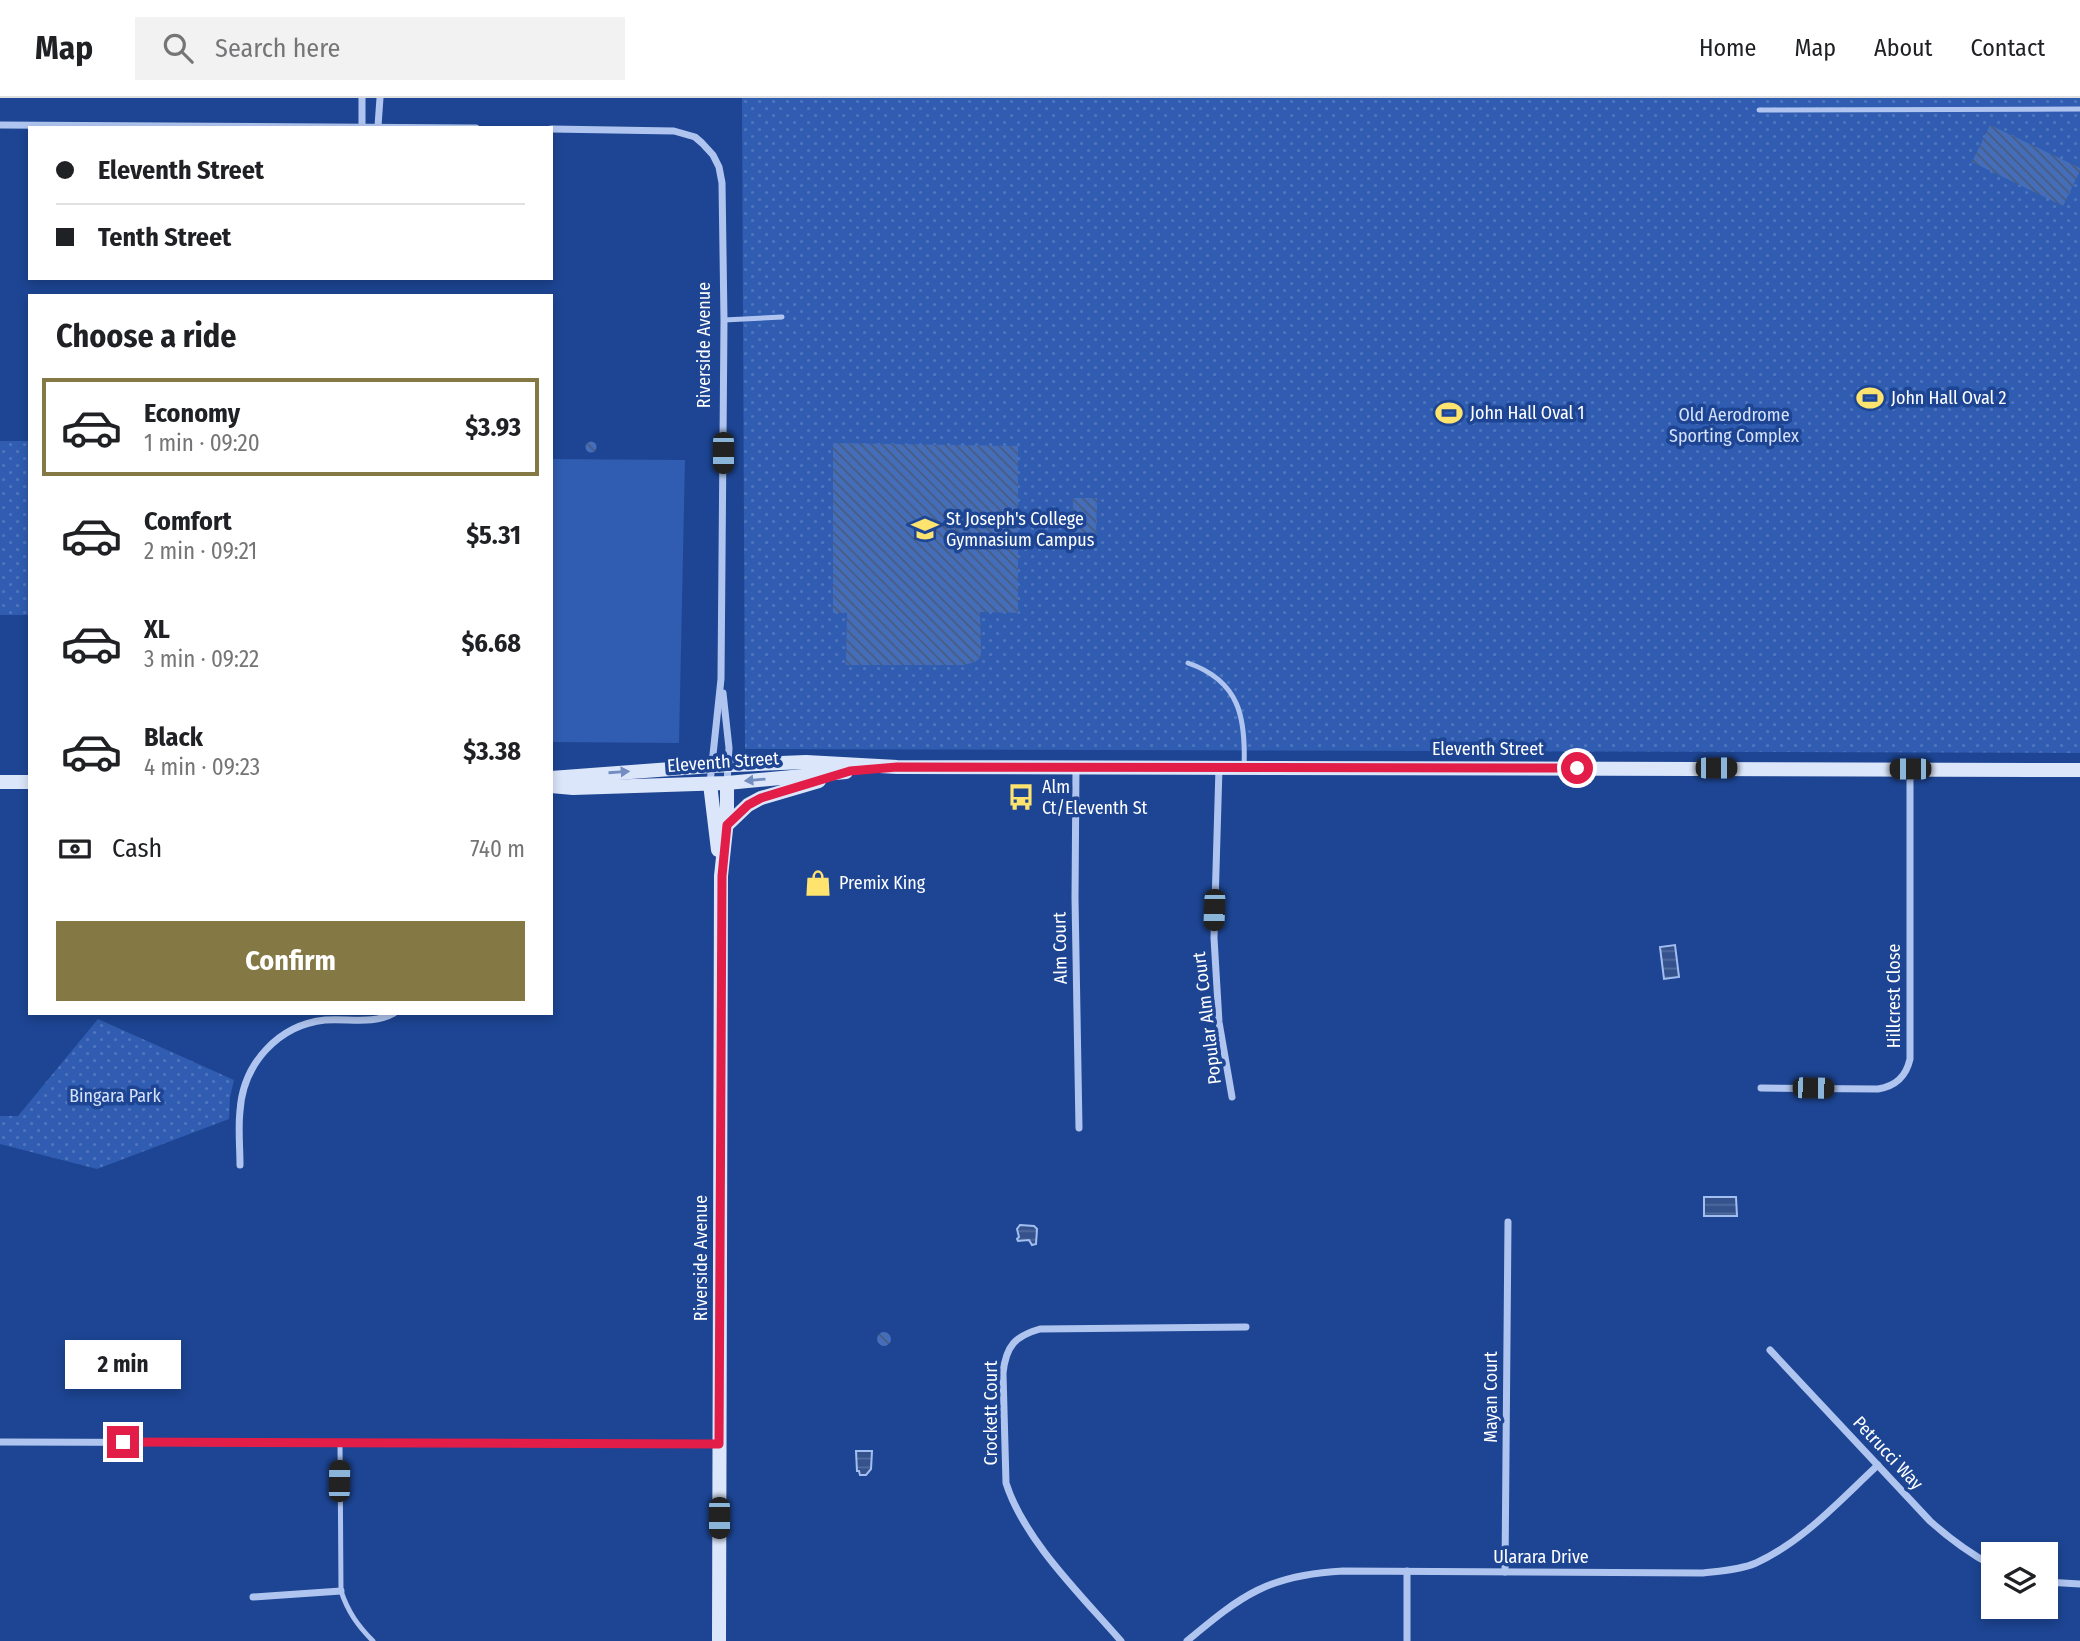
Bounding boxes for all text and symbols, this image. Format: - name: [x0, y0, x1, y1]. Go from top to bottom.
- search box: [135, 17, 625, 80]
- text: Map: [35, 28, 93, 68]
- icon: search: [159, 29, 197, 67]
- text: Search here: [215, 33, 340, 64]
- text: Home: [1699, 34, 1756, 62]
- text: Map: [1794, 34, 1836, 62]
- text: About: [1874, 34, 1932, 62]
- text: Contact: [1970, 34, 2045, 62]
- text: Eleventh Street: [98, 155, 264, 186]
- text: Tenth Street: [98, 222, 231, 253]
- street label: Riverside Avenue: [693, 282, 715, 408]
- text: Choose a ride: [56, 317, 237, 355]
- sports icon: John Hall Oval 2: [1855, 383, 1885, 413]
- place label: John Hall Oval 2: [1891, 387, 2007, 409]
- icon: car: [60, 396, 123, 459]
- text: Economy: [144, 398, 240, 429]
- sports icon: John Hall Oval 1: [1434, 398, 1464, 428]
- place label: John Hall Oval 1: [1470, 402, 1585, 424]
- park label: Old Aerodrome Sporting Complex: [1669, 404, 1799, 447]
- text: $3.93: [465, 412, 521, 443]
- text: 1 min · 09:20: [144, 429, 260, 457]
- car: [713, 432, 734, 474]
- icon: car: [60, 504, 123, 567]
- text: Comfort: [144, 506, 232, 537]
- place label: St Joseph's College Gymnasium Campus: [946, 508, 1095, 551]
- school or university icon: St Joseph's College Gymnasium Campus: [910, 514, 940, 544]
- text: $5.31: [466, 520, 521, 551]
- text: 2 min · 09:21: [144, 537, 257, 565]
- icon: car: [60, 612, 123, 675]
- text: XL: [144, 614, 170, 645]
- text: $6.68: [461, 628, 521, 659]
- text: 3 min · 09:22: [144, 645, 259, 673]
- icon: car: [60, 720, 123, 783]
- text: Black: [144, 722, 203, 753]
- text: $3.38: [463, 736, 521, 767]
- street label: Eleventh Street: [1432, 738, 1544, 760]
- street label: Eleventh Street: [666, 747, 780, 777]
- route start: [1561, 752, 1593, 784]
- text: 4 min · 09:23: [144, 753, 260, 781]
- car: [1696, 758, 1738, 779]
- car: [1890, 759, 1932, 780]
- one-way arrow: [609, 766, 631, 777]
- one-way arrow: [744, 775, 766, 786]
- place label: Alm Ct/Eleventh St: [1042, 776, 1148, 819]
- bus stop icon: Alm Ct/Eleventh St: [1006, 782, 1036, 812]
- icon: cash: [56, 830, 94, 868]
- text: Cash: [112, 833, 162, 864]
- text: 740 m: [470, 835, 525, 863]
- shop icon: Premix King: [803, 868, 833, 898]
- place label: Premix King: [839, 872, 926, 894]
- car: [1203, 889, 1226, 931]
- street label: Alm Court: [1048, 912, 1072, 984]
- button: Confirm: [56, 921, 525, 1001]
- street label: Hillcrest Close: [1883, 944, 1905, 1048]
- street label: Popular Alm Court: [1188, 950, 1226, 1086]
- car: [1792, 1077, 1835, 1099]
- park label: Bingara Park: [69, 1085, 161, 1107]
- street label: Riverside Avenue: [690, 1195, 712, 1321]
- callout: 2 min: [65, 1340, 181, 1390]
- text: 2 min: [98, 1350, 149, 1378]
- street label: Mayan Court: [1480, 1351, 1502, 1443]
- street label: Crockett Court: [980, 1360, 1002, 1465]
- street label: Petrucci Way: [1848, 1412, 1928, 1494]
- route end: [107, 1426, 139, 1458]
- car: [329, 1460, 350, 1502]
- car: [709, 1497, 730, 1539]
- map controls: [1981, 1542, 2058, 1619]
- button: layers: [1981, 1542, 2058, 1619]
- street label: Ularara Drive: [1493, 1546, 1589, 1568]

